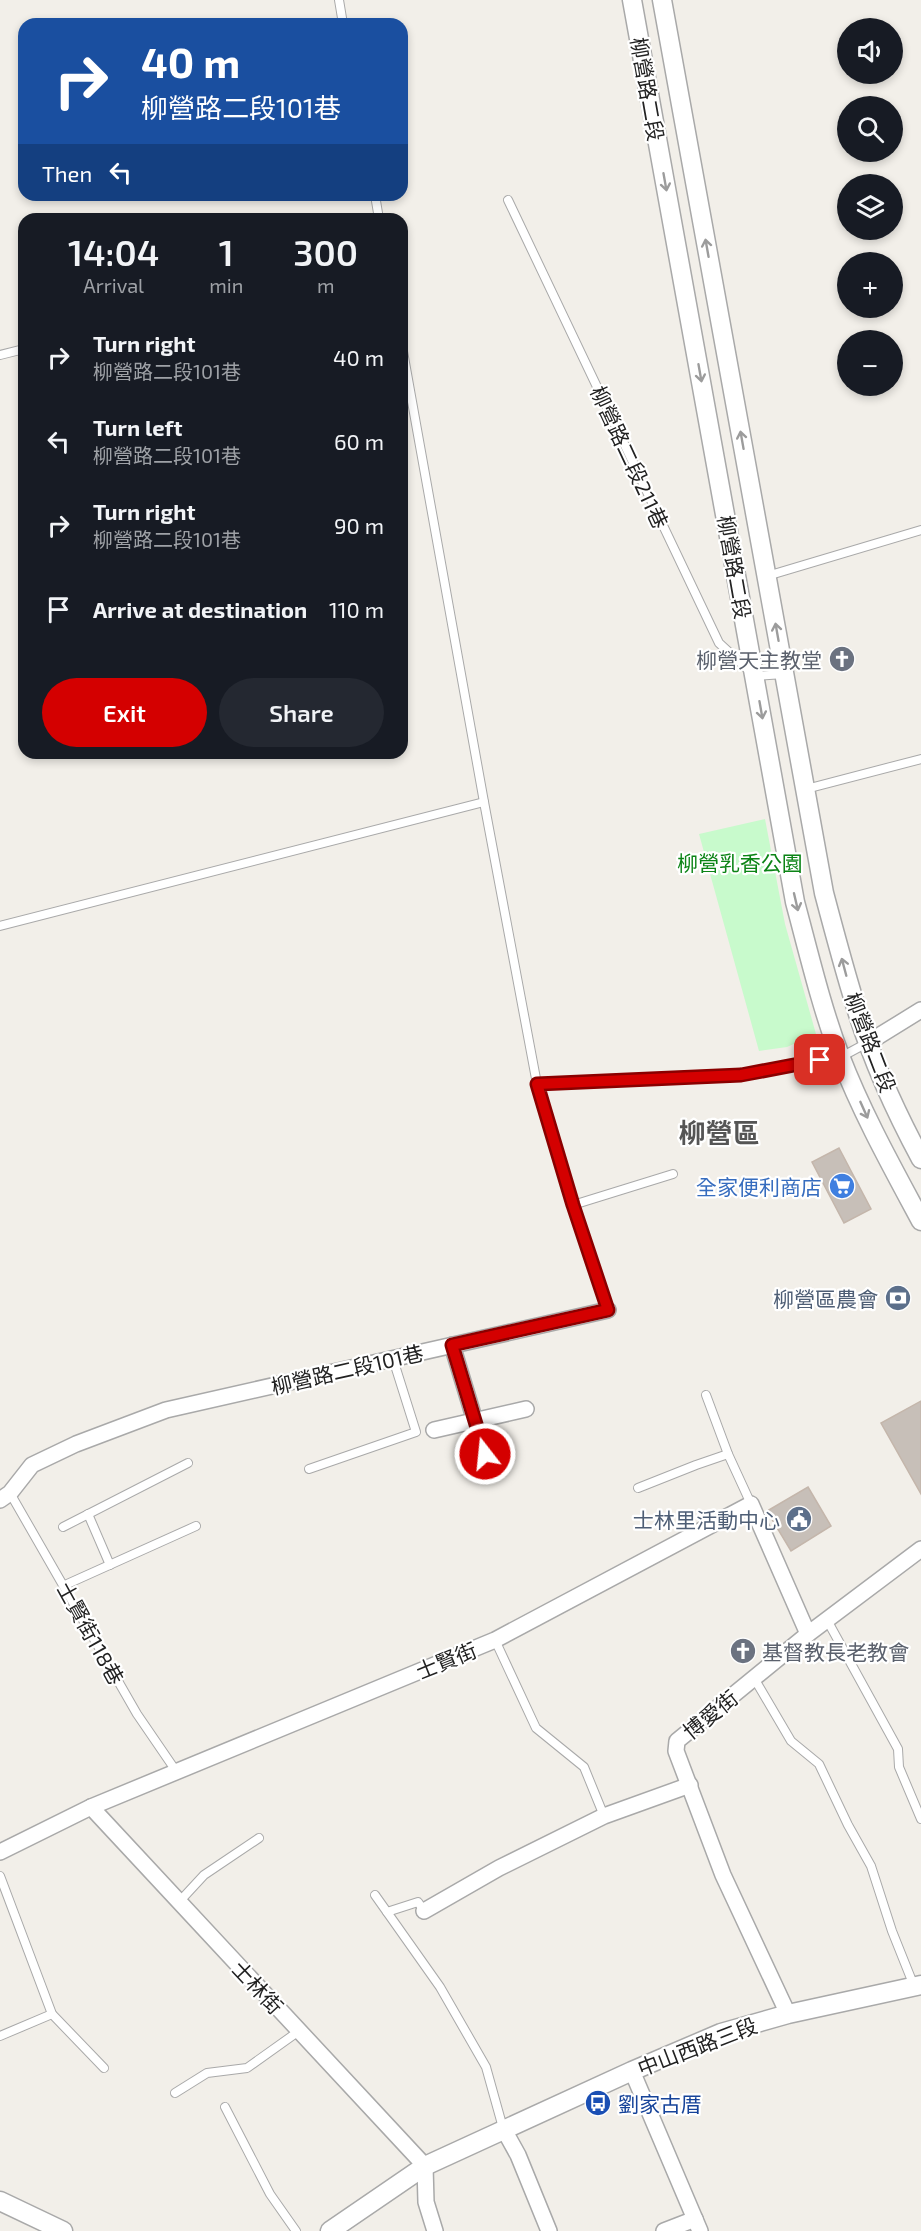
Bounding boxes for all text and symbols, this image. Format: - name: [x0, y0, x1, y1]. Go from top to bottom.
- map controls: [837, 18, 903, 396]
- button: sound: [837, 18, 903, 84]
- street label: 柳營路二段: [627, 35, 669, 143]
- text: 40 m: [141, 36, 240, 86]
- icon: right: [42, 42, 120, 120]
- text: 柳營路二段101巷: [141, 91, 341, 123]
- button: search: [837, 96, 903, 162]
- icon: left: [104, 156, 137, 189]
- text: Then: [42, 160, 92, 186]
- one-way arrow: [660, 171, 671, 191]
- button: layers: [837, 174, 903, 240]
- text: 14:04: [68, 230, 159, 273]
- text: 1: [219, 230, 234, 273]
- text: 300: [293, 230, 358, 273]
- one-way arrow: [701, 239, 712, 258]
- button: +: [837, 252, 903, 318]
- text: Arrival: [83, 273, 144, 297]
- text: min: [209, 273, 243, 297]
- text: m: [317, 273, 334, 297]
- text: Turn right: [93, 330, 195, 356]
- button: −: [837, 330, 903, 396]
- icon: right: [42, 341, 75, 374]
- text: 40 m: [333, 344, 384, 370]
- text: 柳營路二段101巷: [93, 359, 241, 383]
- one-way arrow: [695, 363, 706, 383]
- street label: 柳營路二段211巷: [586, 382, 674, 532]
- text: Turn left: [93, 414, 182, 440]
- icon: left: [42, 425, 75, 458]
- text: 60 m: [334, 428, 384, 454]
- one-way arrow: [736, 430, 747, 450]
- text: 柳營路二段101巷: [93, 443, 241, 467]
- text: Turn right: [93, 498, 195, 524]
- icon: right: [42, 509, 75, 542]
- text: 90 m: [334, 512, 384, 538]
- street label: 柳營路二段: [714, 513, 756, 621]
- text: 柳營路二段101巷: [93, 527, 241, 551]
- icon: arrive: [42, 593, 75, 626]
- text: Arrive at destination: [93, 596, 307, 622]
- text: 110 m: [329, 596, 384, 622]
- one-way arrow: [771, 622, 782, 642]
- church icon: 柳營天主教堂: [827, 644, 857, 674]
- place label: 柳營天主教堂: [696, 647, 822, 672]
- button: Exit: [42, 678, 207, 747]
- button: Share: [219, 678, 384, 747]
- one-way arrow: [756, 700, 767, 719]
- park label: 柳營乳香公園: [677, 850, 803, 875]
- one-way arrow: [790, 892, 802, 911]
- one-way arrow: [838, 958, 849, 977]
- street label: 柳營路二段: [841, 989, 901, 1095]
- pin: [794, 1034, 845, 1085]
- icon: arrive: [803, 1043, 836, 1076]
- one-way arrow: [859, 1101, 871, 1119]
- district label: 柳營區: [679, 1116, 760, 1148]
- supermarket icon: 全家便利商店: [827, 1171, 857, 1201]
- place label: 全家便利商店: [696, 1174, 822, 1199]
- bank icon: 柳營區農會: [883, 1283, 913, 1313]
- place label: 柳營區農會: [773, 1286, 878, 1311]
- street label: 柳營路二段101巷: [268, 1339, 426, 1399]
- position arrow: [453, 1422, 517, 1486]
- public building icon: 士林里活動中心: [784, 1504, 814, 1534]
- place label: 士林里活動中心: [633, 1507, 780, 1532]
- street label: 士賢街118巷: [53, 1577, 129, 1689]
- church icon: 基督教長老教會: [728, 1636, 758, 1666]
- street label: 士賢街: [412, 1637, 480, 1683]
- place label: 基督教長老教會: [762, 1639, 909, 1664]
- street label: 博愛街: [678, 1684, 742, 1744]
- street label: 士林街: [227, 1955, 289, 2019]
- street label: 中山西路三段: [634, 2012, 760, 2080]
- bus stop icon: 劉家古厝: [583, 2088, 613, 2118]
- place label: 劉家古厝: [618, 2091, 702, 2116]

